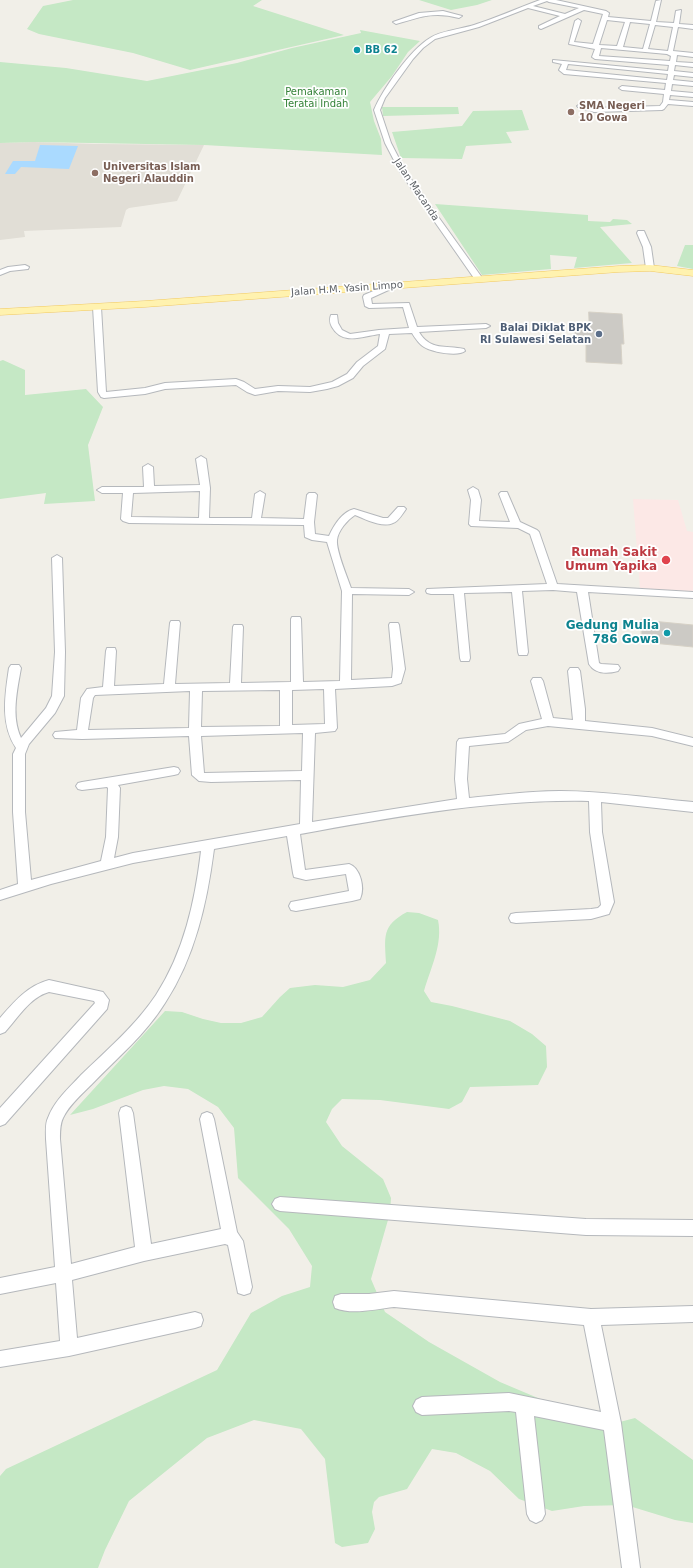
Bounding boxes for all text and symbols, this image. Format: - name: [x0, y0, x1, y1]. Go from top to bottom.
- place label: BB 62: [365, 44, 398, 56]
- marker: BB 62: [352, 45, 362, 55]
- park label: Pemakaman Teratai Indah: [284, 86, 348, 110]
- place label: SMA Negeri 10 Gowa: [579, 100, 645, 124]
- marker: SMA Negeri 10 Gowa: [566, 107, 576, 117]
- street label: Jalan Macanda: [391, 157, 441, 223]
- place label: Universitas Islam Negeri Alauddin: [103, 161, 201, 184]
- marker: Universitas Islam Negeri Alauddin: [90, 168, 100, 178]
- street label: Jalan H.M. Yasin Limpo: [291, 279, 403, 299]
- place label: Balai Diklat BPK RI Sulawesi Selatan: [480, 322, 591, 346]
- marker: Balai Diklat BPK RI Sulawesi Selatan: [594, 329, 604, 339]
- place label: Rumah Sakit Umum Yapika: [565, 546, 657, 574]
- marker: Rumah Sakit Umum Yapika: [660, 554, 672, 566]
- place label: Gedung Mulia 786 Gowa: [566, 619, 659, 647]
- marker: Gedung Mulia 786 Gowa: [662, 628, 672, 638]

